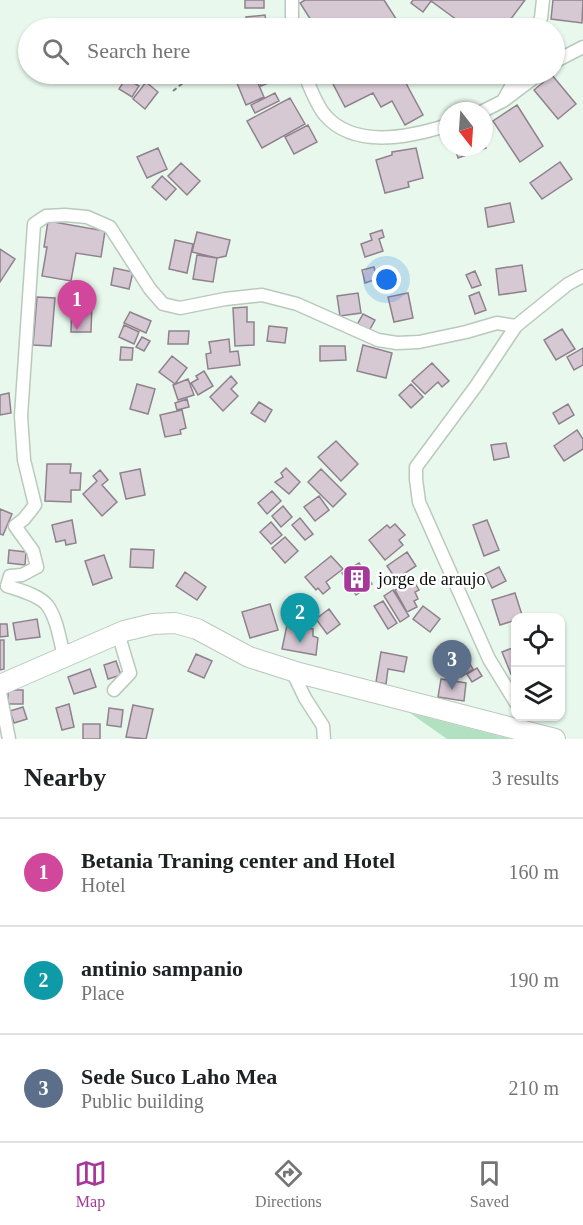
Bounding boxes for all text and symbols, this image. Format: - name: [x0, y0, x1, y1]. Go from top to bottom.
- search box: [18, 18, 565, 84]
- icon: search: [39, 35, 72, 68]
- text: Search here: [87, 38, 190, 63]
- north arrow: [439, 102, 493, 156]
- your location: [372, 265, 401, 294]
- pin: 1: [58, 280, 97, 330]
- building icon: jorge de araujo: [341, 563, 373, 595]
- place label: jorge de araujo: [377, 569, 486, 589]
- pin: 2: [280, 594, 320, 643]
- map controls: [511, 613, 565, 721]
- button: locate: [511, 613, 565, 667]
- pin: 3: [432, 640, 472, 690]
- button: layers: [511, 667, 565, 721]
- text: Nearby: [24, 763, 106, 792]
- text: 3 results: [492, 767, 559, 789]
- text: Betania Traning center and Hotel: [81, 848, 395, 873]
- text: 1: [39, 861, 49, 883]
- text: 160 m: [508, 861, 559, 883]
- text: Hotel: [81, 874, 125, 896]
- text: antinio sampanio: [81, 956, 243, 981]
- text: 2: [39, 969, 49, 991]
- text: 190 m: [508, 969, 559, 991]
- text: Place: [81, 982, 124, 1004]
- text: Sede Suco Laho Mea: [81, 1064, 277, 1089]
- text: 3: [39, 1077, 49, 1099]
- text: 210 m: [508, 1077, 559, 1099]
- text: Public building: [81, 1090, 204, 1112]
- tab: Map: [74, 1157, 107, 1211]
- tab: Directions: [255, 1157, 322, 1211]
- tab: Saved: [470, 1157, 509, 1211]

